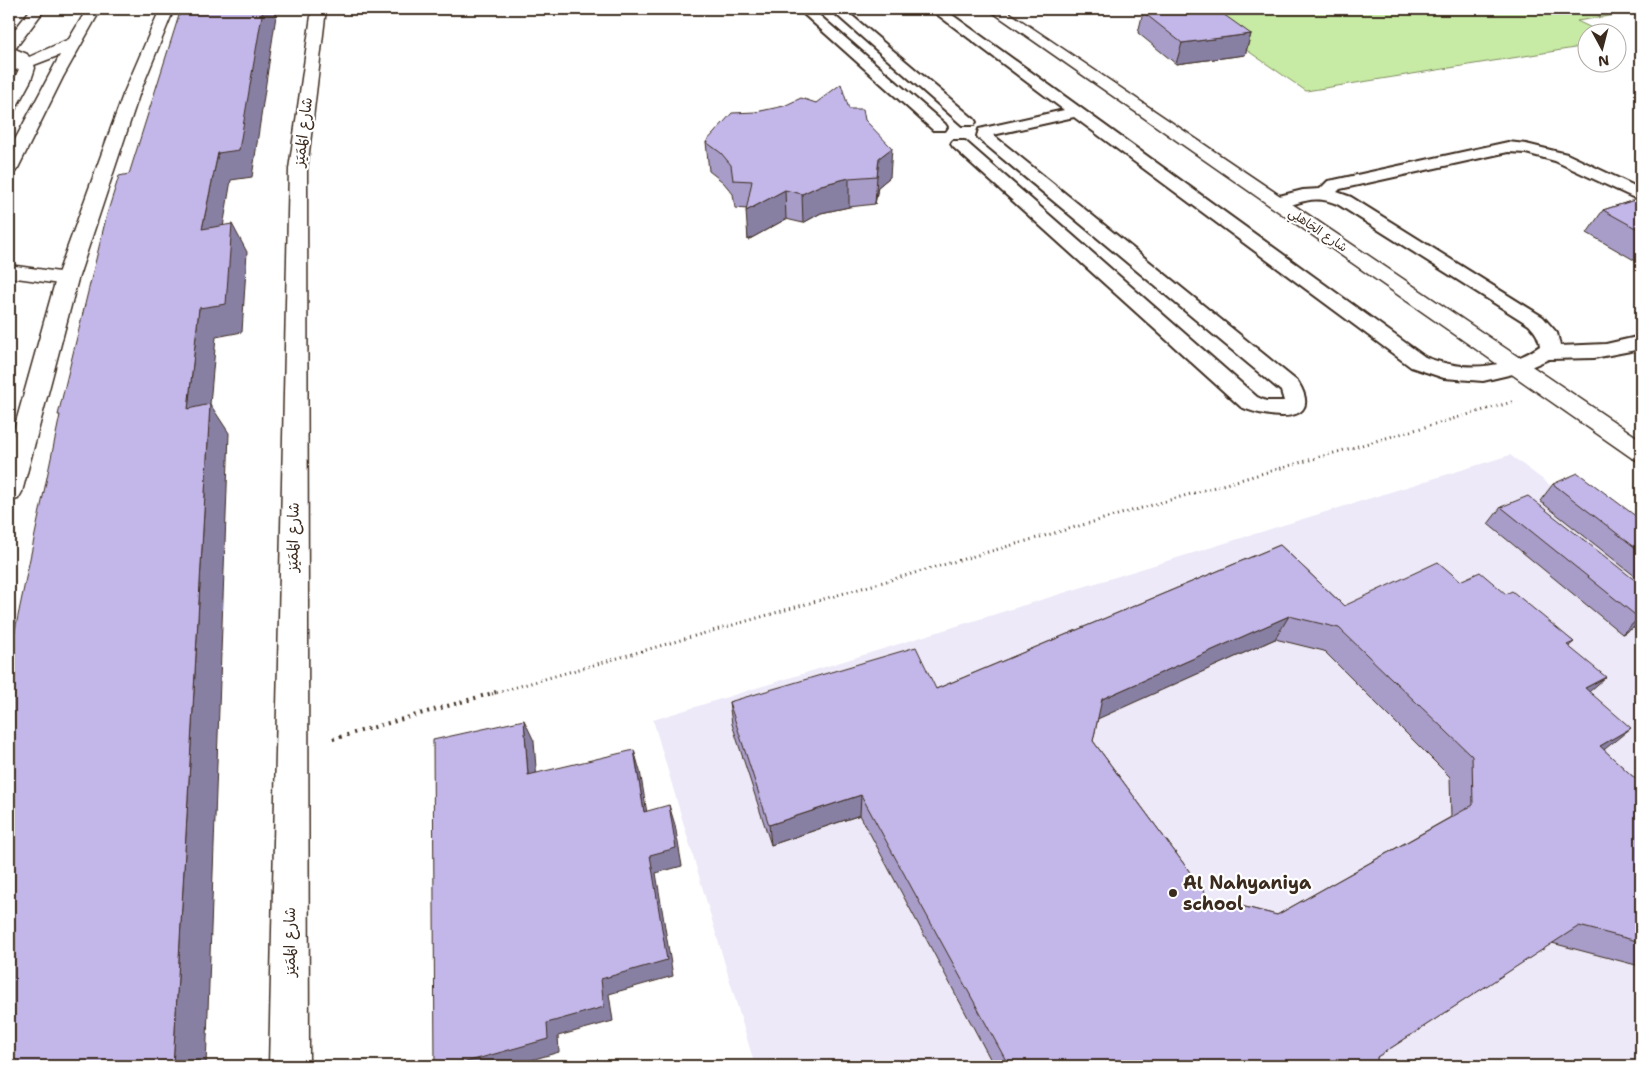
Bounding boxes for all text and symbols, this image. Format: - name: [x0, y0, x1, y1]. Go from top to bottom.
- north arrow: [1578, 22, 1628, 72]
- text: N: [1597, 51, 1610, 71]
- street label: شارع المُمَيَز: [289, 96, 317, 170]
- street label: شارع الجَاهلِي: [1284, 205, 1350, 258]
- street label: شارع المُمَيَز: [282, 502, 304, 574]
- place label: Al Nahyaniya school: [1183, 871, 1312, 916]
- marker: Al Nahyaniya school: [1167, 887, 1179, 899]
- street label: شارع المُمَيَز: [280, 907, 300, 979]

